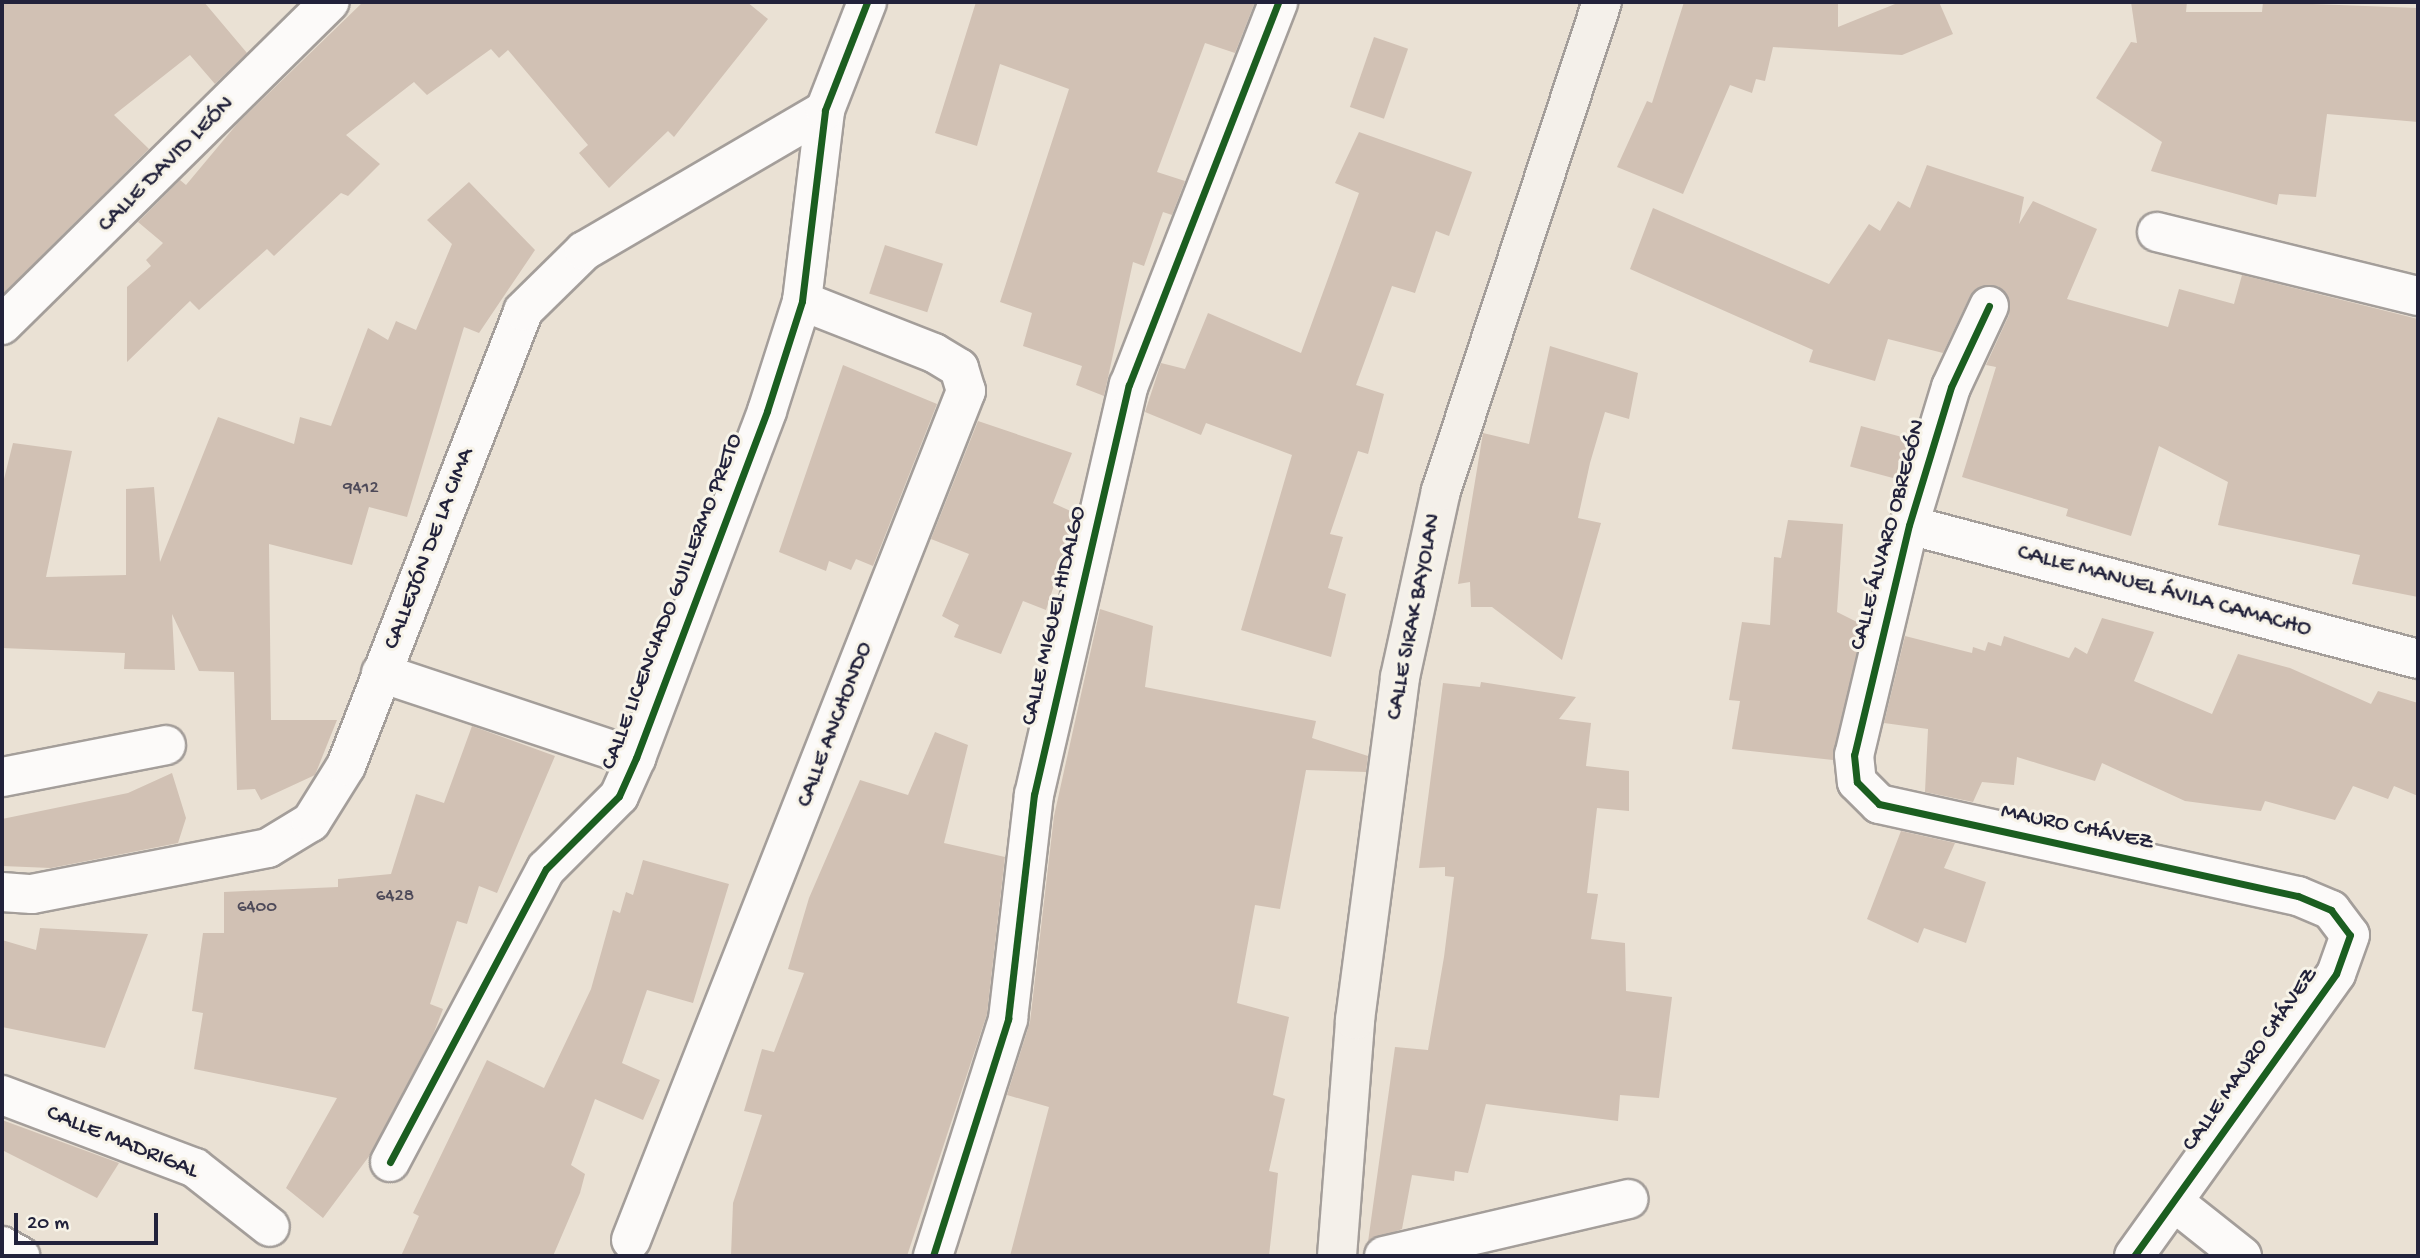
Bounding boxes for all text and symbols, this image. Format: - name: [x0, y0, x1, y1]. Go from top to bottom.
- street label: CALLE DAVID LEÓN: [93, 91, 241, 239]
- street label: CALLE ÁLVARO OBREGÓN: [1845, 417, 1933, 653]
- street label: CALLE LICENCIADO GUILLERMO PRETO: [596, 430, 750, 774]
- street label: CALLEJÓN DE LA CIMA: [379, 444, 481, 654]
- house number: 9412: [343, 478, 379, 500]
- street label: CALLE MIGUEL HIDALGO: [1016, 504, 1094, 728]
- street label: CALLE SIRAK BAYOLAN: [1381, 512, 1449, 722]
- street label: CALLE MANUEL ÁVILA CAMACHO: [2014, 539, 2314, 645]
- street label: CALLE ANCHONDO: [792, 639, 880, 811]
- street label: MAURO CHÁVEZ: [1998, 798, 2156, 858]
- house number: 6428: [376, 886, 414, 908]
- house number: 6400: [237, 897, 277, 919]
- street label: CALLE MAURO CHÁVEZ: [2177, 963, 2325, 1157]
- street label: CALLE MADRIGAL: [42, 1100, 202, 1186]
- scale bar: [18, 1198, 161, 1242]
- text: 20 m: [27, 1212, 69, 1237]

